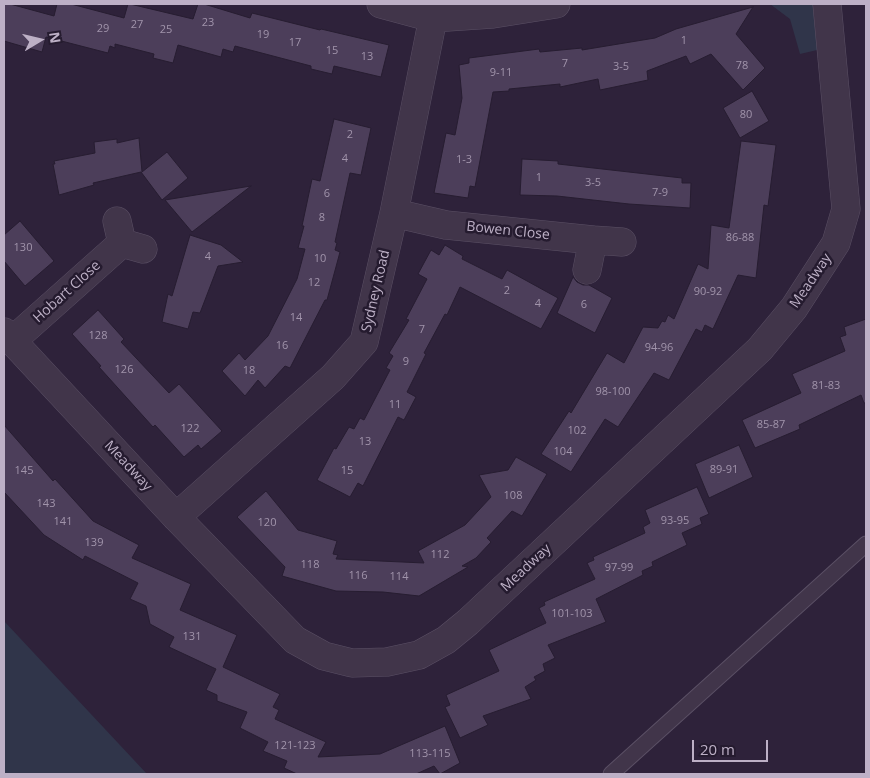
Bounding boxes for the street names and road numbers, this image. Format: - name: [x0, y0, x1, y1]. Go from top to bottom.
- street label: Bowen Close: [465, 218, 551, 244]
- street label: Sydney Road: [358, 248, 394, 334]
- street label: Meadway: [787, 250, 835, 312]
- street label: Hobart Close: [30, 257, 104, 327]
- street label: Meadway: [101, 437, 155, 495]
- street label: Meadway: [497, 541, 555, 595]

